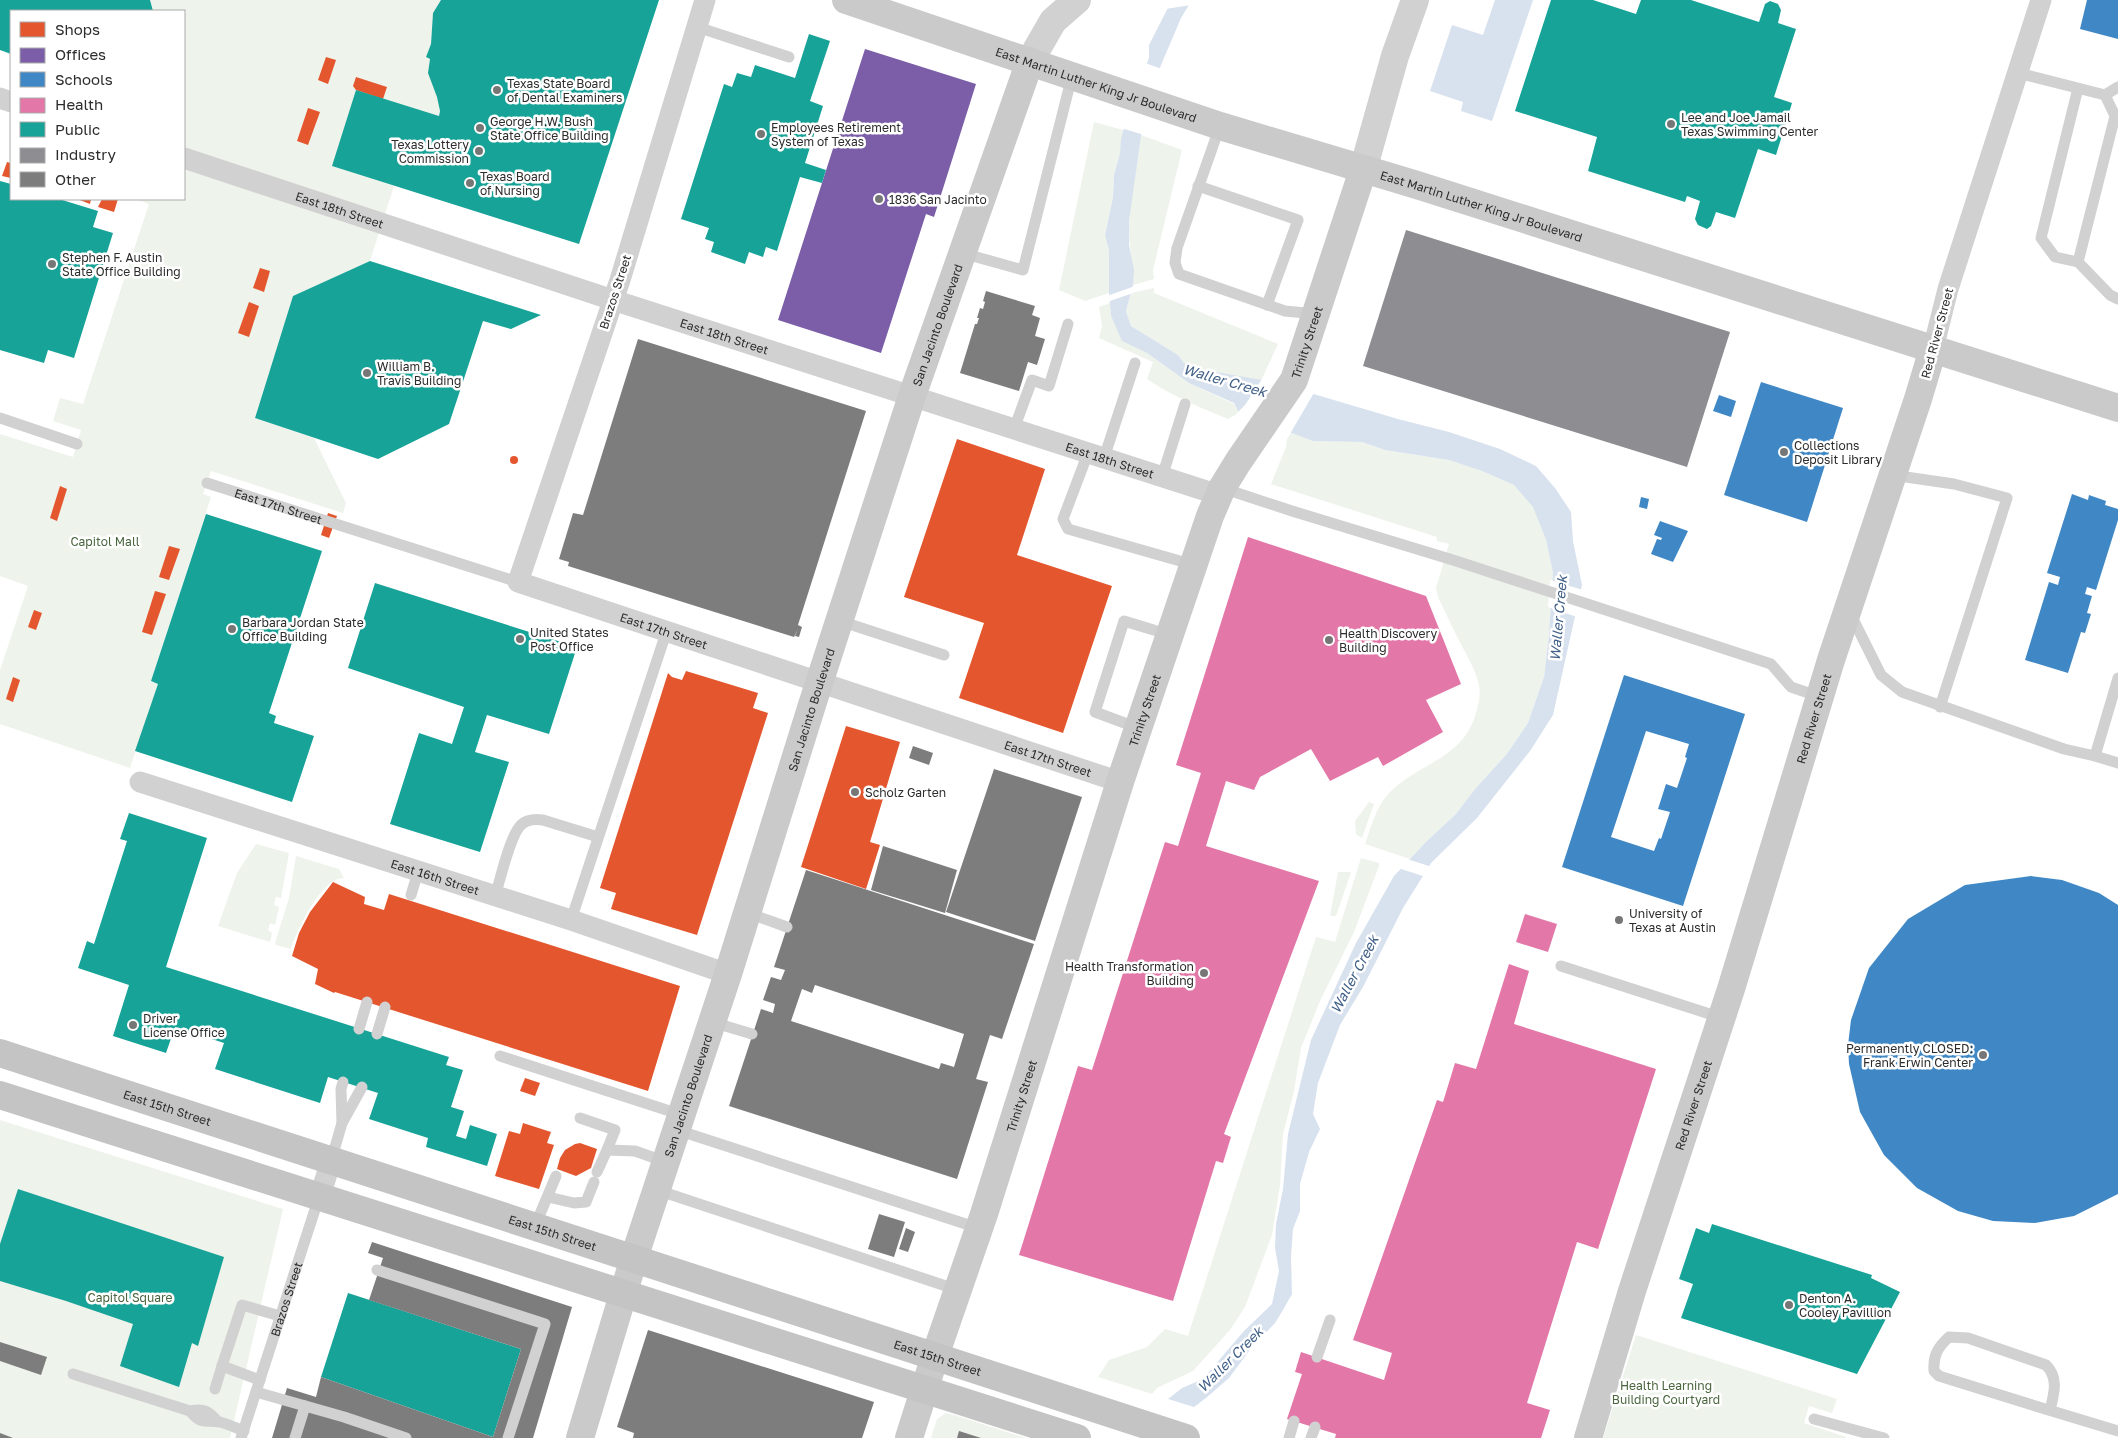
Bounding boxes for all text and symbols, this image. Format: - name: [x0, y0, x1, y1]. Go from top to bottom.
- legend: [10, 10, 185, 200]
- text: Shops: [55, 20, 100, 38]
- street label: East Martin Luther King Jr Boulevard: [994, 43, 1199, 125]
- text: Offices: [55, 45, 106, 63]
- text: Schools: [55, 70, 113, 88]
- place label: Texas State Board of Dental Examiners: [507, 76, 622, 105]
- marker: Texas State Board of Dental Examiners: [491, 84, 503, 96]
- text: Health: [55, 95, 103, 113]
- place label: Lee and Joe Jamail Texas Swimming Center: [1681, 110, 1819, 139]
- place label: George H.W. Bush State Office Building: [490, 114, 609, 143]
- marker: Lee and Joe Jamail Texas Swimming Center: [1665, 118, 1677, 130]
- text: Public: [55, 120, 100, 138]
- place label: Employees Retirement System of Texas: [771, 120, 901, 149]
- marker: George H.W. Bush State Office Building: [474, 122, 486, 134]
- marker: Employees Retirement System of Texas: [755, 128, 767, 140]
- place label: Texas Lottery Commission: [391, 137, 469, 166]
- text: Industry: [55, 145, 116, 163]
- marker: Texas Lottery Commission: [473, 145, 485, 157]
- street label: East Martin Luther King Jr Boulevard: [1379, 167, 1584, 245]
- place label: Texas Board of Nursing: [480, 169, 550, 198]
- text: Other: [55, 170, 96, 188]
- marker: Texas Board of Nursing: [464, 177, 476, 189]
- street label: East 18th Street: [294, 188, 386, 231]
- place label: 1836 San Jacinto: [889, 192, 987, 207]
- marker: 1836 San Jacinto: [873, 193, 885, 205]
- place label: Stephen F. Austin State Office Building: [62, 250, 181, 279]
- street label: Brazos Street: [596, 253, 634, 331]
- marker: Stephen F. Austin State Office Building: [46, 258, 58, 270]
- street label: San Jacinto Boulevard: [909, 262, 965, 388]
- street label: Red River Street: [1918, 286, 1956, 380]
- street label: Trinity Street: [1288, 304, 1325, 380]
- street label: East 18th Street: [678, 315, 771, 357]
- place label: William B. Travis Building: [377, 359, 461, 388]
- water label: Waller Creek: [1181, 360, 1271, 401]
- marker: William B. Travis Building: [361, 367, 373, 379]
- place label: Collections Deposit Library: [1794, 438, 1882, 467]
- street label: East 18th Street: [1064, 439, 1156, 481]
- marker: Collections Deposit Library: [1778, 446, 1790, 458]
- street label: East 17th Street: [233, 485, 324, 527]
- park label: Capitol Mall: [70, 534, 140, 549]
- water label: Waller Creek: [1546, 573, 1570, 661]
- street label: East 17th Street: [618, 609, 710, 652]
- place label: Barbara Jordan State Office Building: [242, 615, 364, 644]
- marker: Barbara Jordan State Office Building: [226, 623, 238, 635]
- place label: United States Post Office: [530, 625, 609, 654]
- place label: Health Discovery Building: [1339, 626, 1438, 655]
- marker: United States Post Office: [514, 633, 526, 645]
- marker: Health Discovery Building: [1323, 634, 1335, 646]
- street label: San Jacinto Boulevard: [784, 646, 837, 773]
- street label: Red River Street: [1792, 671, 1834, 765]
- street label: Trinity Street: [1125, 672, 1164, 748]
- street label: East 17th Street: [1002, 737, 1094, 780]
- place label: Scholz Garten: [865, 785, 946, 800]
- marker: Scholz Garten: [849, 786, 861, 798]
- street label: East 16th Street: [389, 855, 482, 898]
- place label: University of Texas at Austin: [1629, 906, 1716, 935]
- marker: University of Texas at Austin: [1613, 914, 1625, 926]
- water label: Waller Creek: [1326, 930, 1383, 1016]
- place label: Health Transformation Building: [1065, 959, 1194, 988]
- marker: Health Transformation Building: [1198, 967, 1210, 979]
- place label: Driver License Office: [143, 1011, 225, 1040]
- marker: Driver License Office: [127, 1019, 139, 1031]
- street label: San Jacinto Boulevard: [660, 1032, 715, 1159]
- place label: Permanently CLOSED: Frank Erwin Center: [1846, 1041, 1973, 1070]
- marker: Permanently CLOSED: Frank Erwin Center: [1977, 1049, 1989, 1061]
- street label: Trinity Street: [1003, 1058, 1040, 1134]
- street label: Red River Street: [1671, 1058, 1715, 1152]
- street label: East 15th Street: [121, 1086, 214, 1129]
- street label: East 15th Street: [507, 1211, 599, 1254]
- street label: Brazos Street: [267, 1260, 305, 1338]
- park label: Capitol Square: [88, 1290, 173, 1305]
- place label: Denton A. Cooley Pavillion: [1799, 1291, 1891, 1320]
- marker: Denton A. Cooley Pavillion: [1783, 1299, 1795, 1311]
- water label: Waller Creek: [1194, 1321, 1268, 1395]
- street label: East 15th Street: [892, 1336, 984, 1379]
- park label: Health Learning Building Courtyard: [1612, 1378, 1720, 1407]

